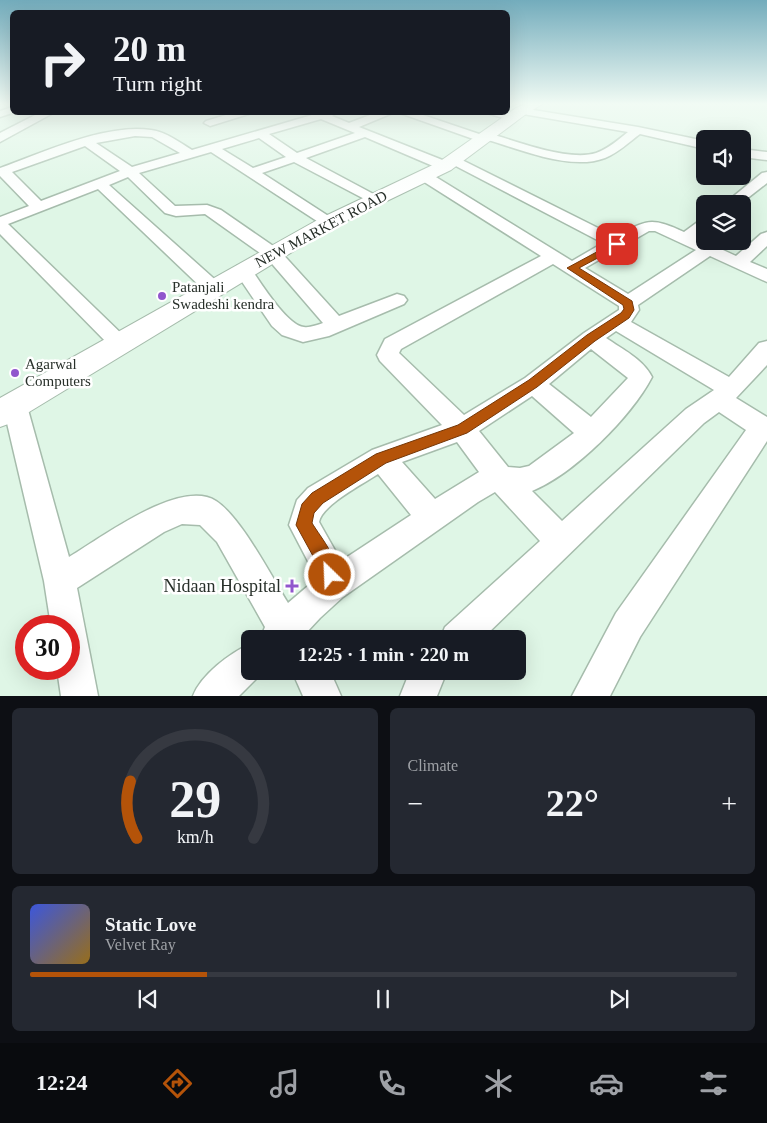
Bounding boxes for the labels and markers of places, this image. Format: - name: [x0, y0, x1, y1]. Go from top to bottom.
- pin: [596, 223, 638, 265]
- place label: Patanjali Swadeshi kendra: [172, 279, 274, 312]
- marker: Patanjali Swadeshi kendra: [156, 290, 168, 302]
- place label: Agarwal Computers: [25, 356, 91, 389]
- marker: Agarwal Computers: [9, 367, 21, 379]
- place label: Nidaan Hospital: [164, 576, 281, 596]
- marker: Nidaan Hospital: [285, 579, 299, 593]

